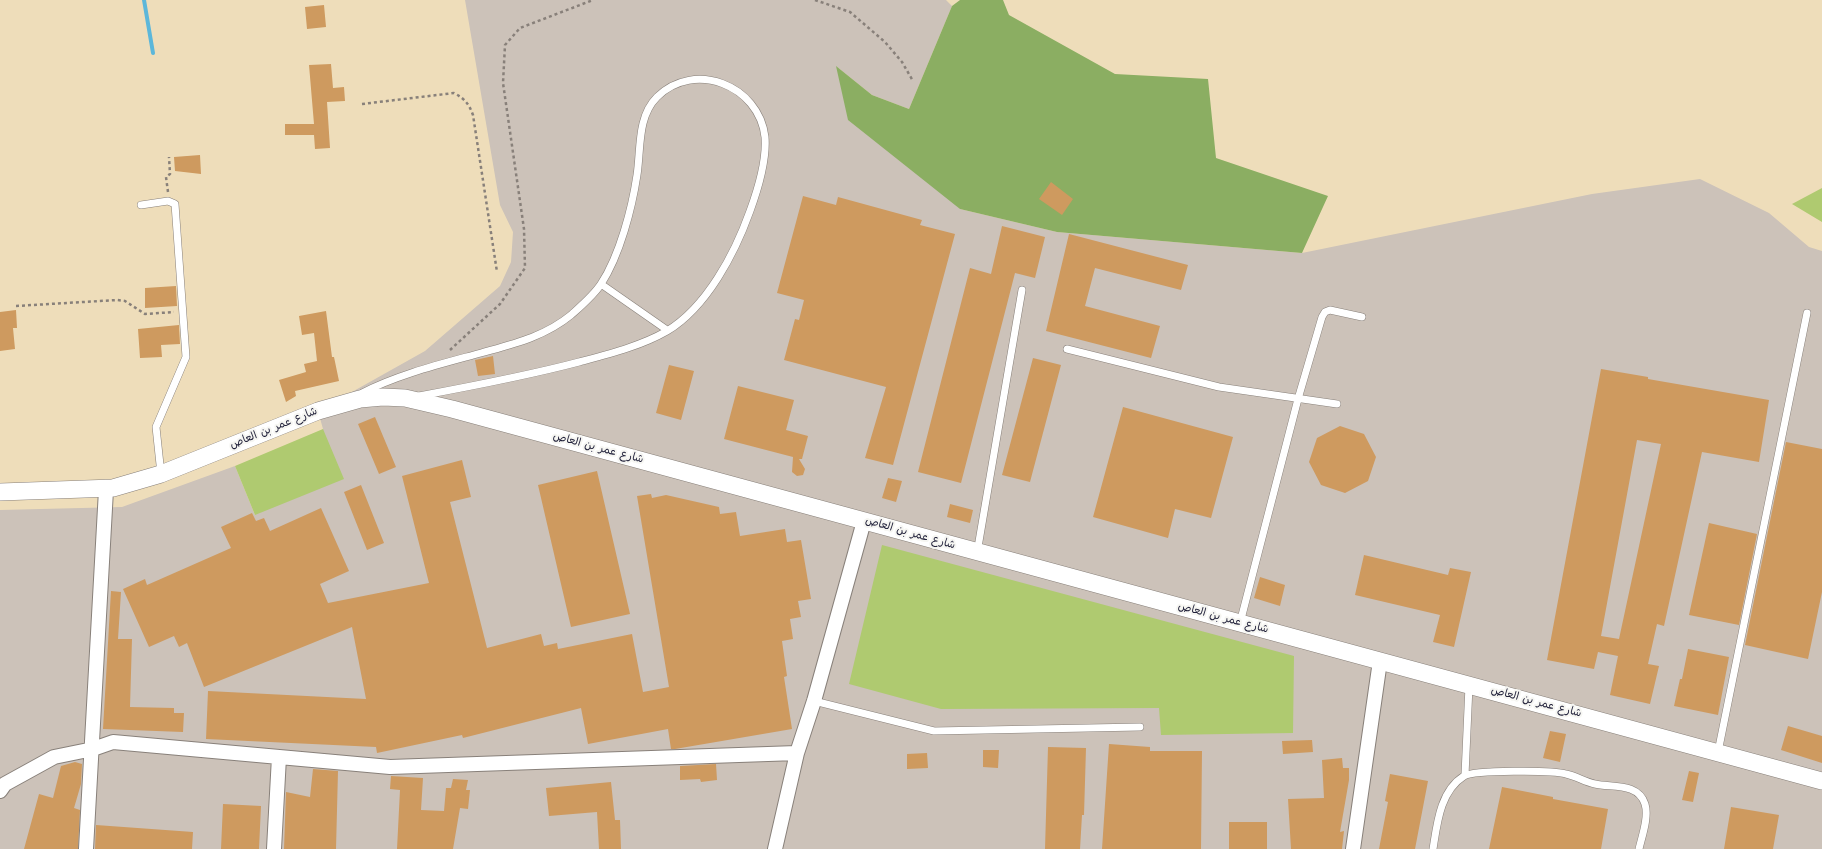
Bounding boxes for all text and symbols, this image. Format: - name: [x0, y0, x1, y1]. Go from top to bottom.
- street label: شارع عمر بن العاص: [228, 405, 320, 453]
- street label: شارع عمر بن العاص: [551, 431, 645, 467]
- street label: شارع عمر بن العاص: [863, 515, 957, 553]
- street label: شارع عمر بن العاص: [1176, 601, 1270, 637]
- street label: شارع عمر بن العاص: [1489, 685, 1583, 721]

